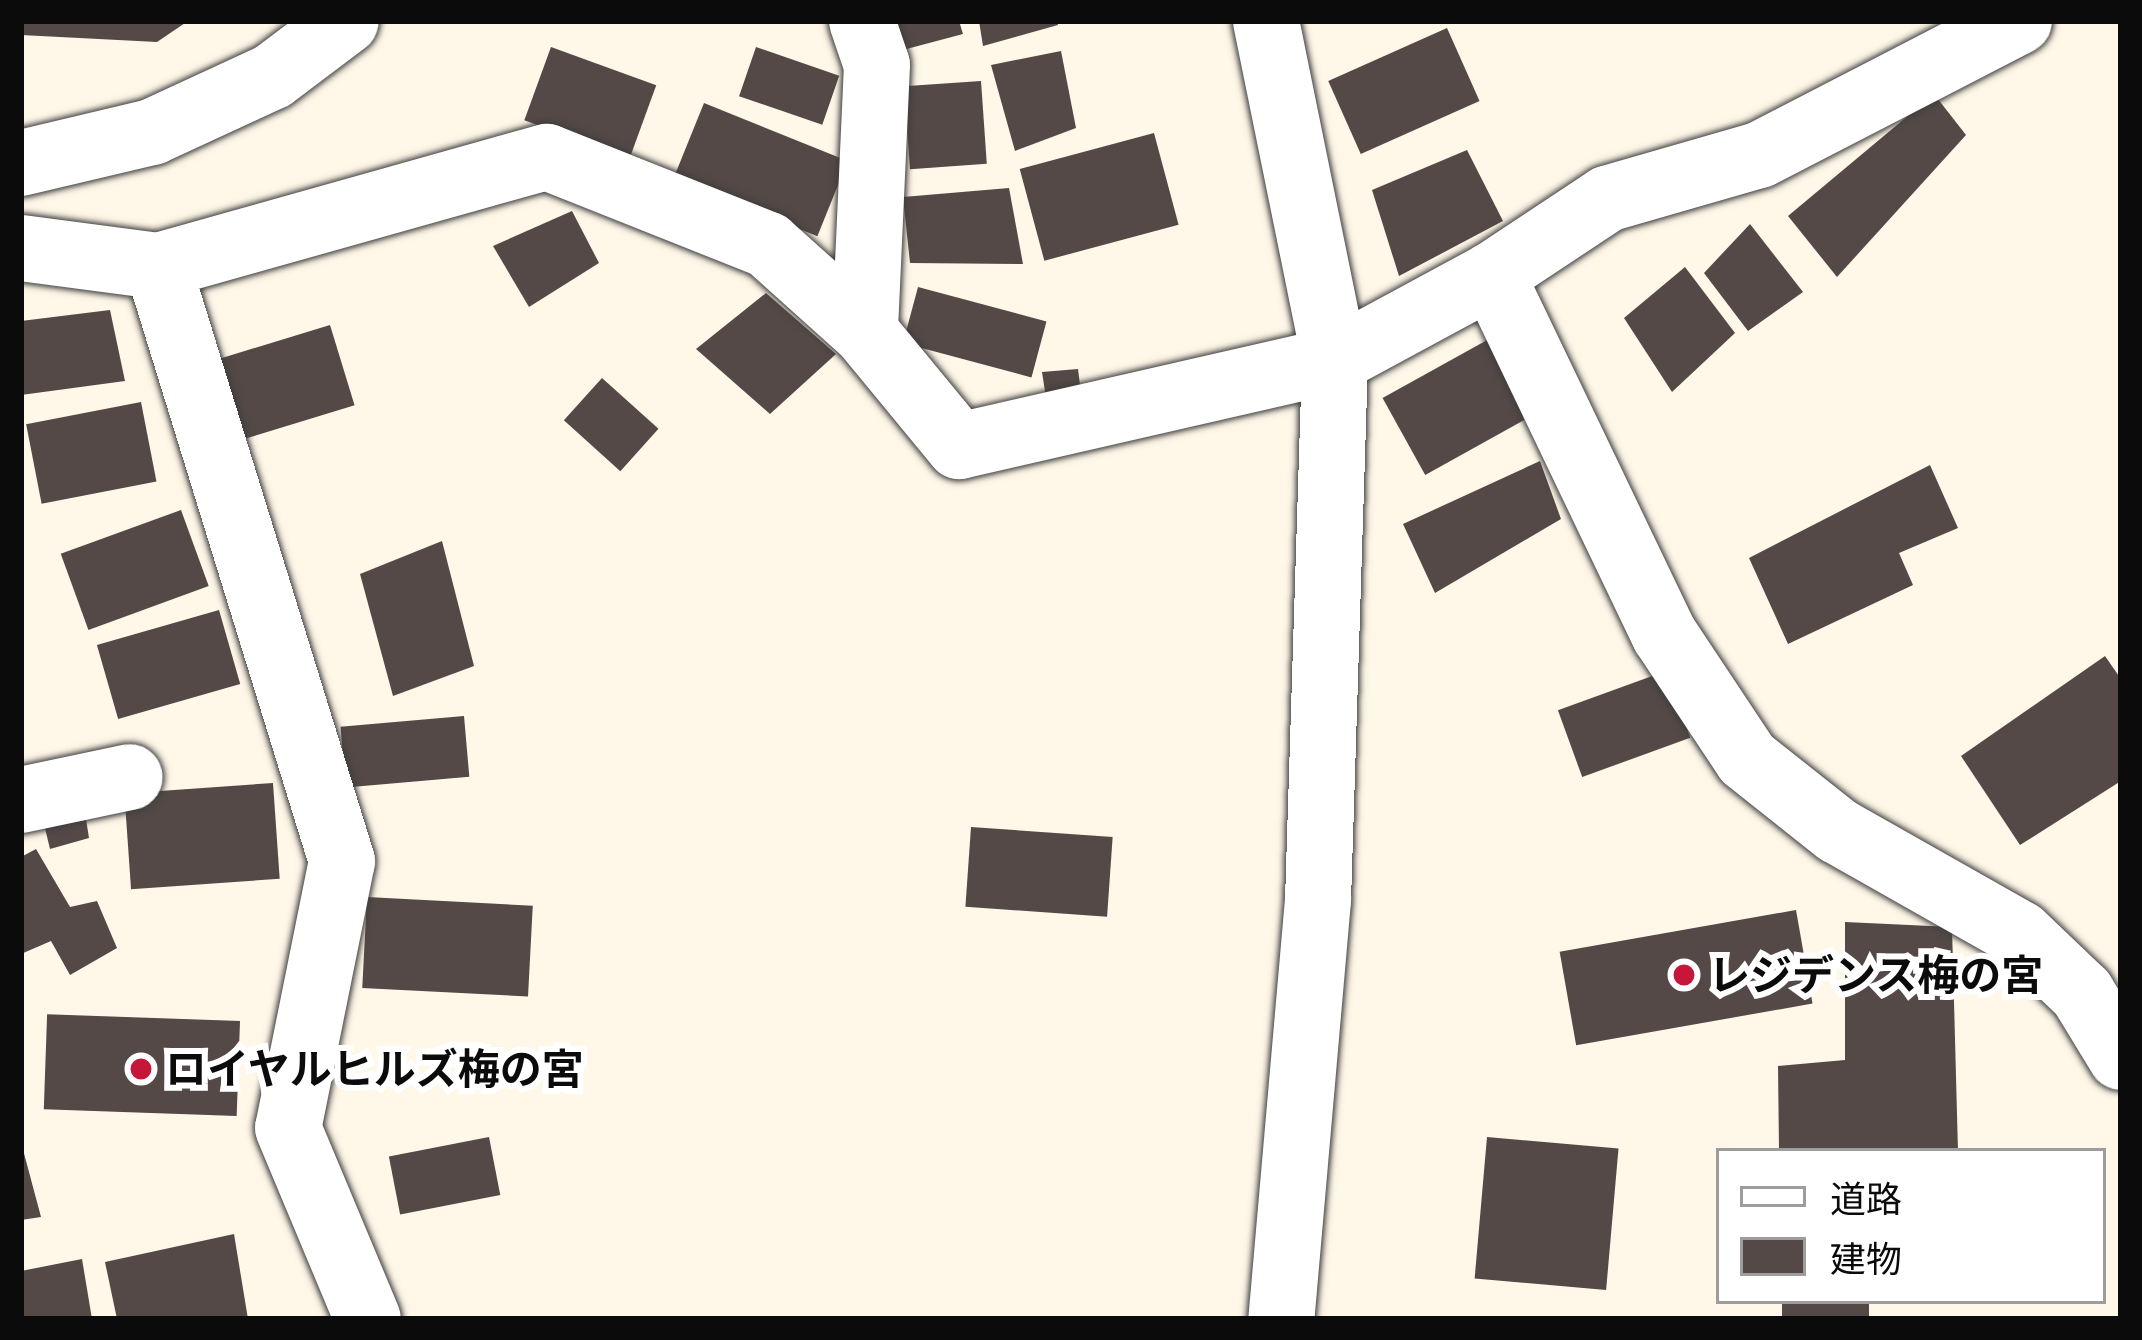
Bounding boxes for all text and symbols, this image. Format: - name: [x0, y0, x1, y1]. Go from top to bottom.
- place label: レジデンス梅の宮: [1708, 950, 2044, 1000]
- marker: レジデンス梅の宮: [1671, 962, 1697, 988]
- place label: ロイヤルヒルズ梅の宮: [165, 1044, 585, 1094]
- marker: ロイヤルヒルズ梅の宮: [128, 1056, 154, 1082]
- legend: [1716, 1148, 2106, 1304]
- text: 道路: [1830, 1175, 1902, 1222]
- text: 建物: [1830, 1235, 1902, 1282]

